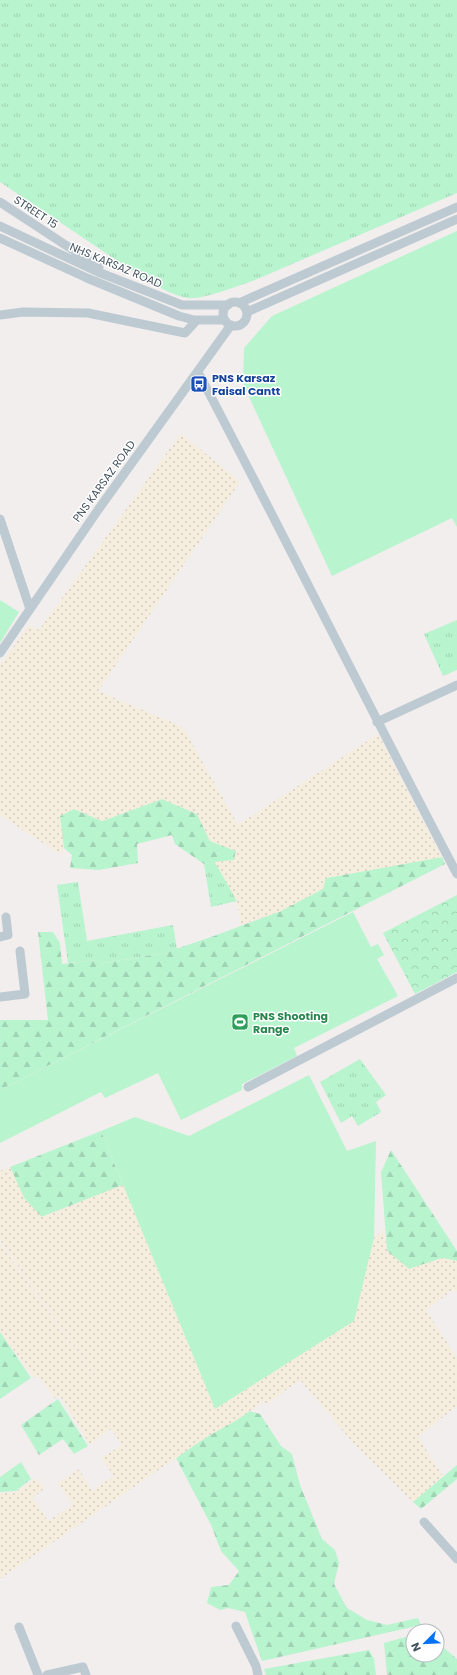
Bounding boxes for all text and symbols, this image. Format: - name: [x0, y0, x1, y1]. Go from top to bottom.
- street label: STREET 15: [11, 192, 61, 232]
- street label: NHS KARSAZ ROAD: [67, 238, 165, 292]
- place label: PNS Karsaz Faisal Cantt: [212, 370, 281, 399]
- bus stop icon: PNS Karsaz Faisal Cantt: [189, 374, 209, 394]
- street label: PNS KARSAZ ROAD: [69, 437, 139, 525]
- place label: PNS Shooting Range: [253, 1008, 328, 1037]
- sports icon: PNS Shooting Range: [230, 1012, 250, 1032]
- north arrow: [405, 1623, 445, 1663]
- text: N: [407, 1640, 425, 1654]

